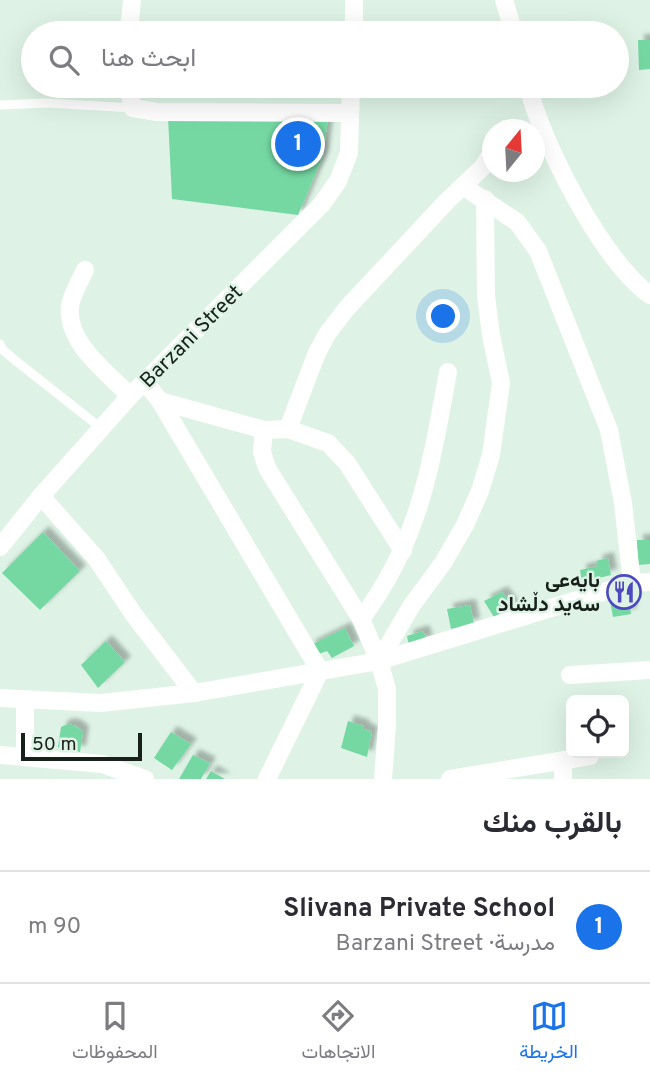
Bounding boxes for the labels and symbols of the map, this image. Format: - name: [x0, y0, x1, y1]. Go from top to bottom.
- pin: 1: [275, 118, 321, 170]
- north arrow: [482, 119, 545, 182]
- street label: Barzani Street: [135, 280, 249, 394]
- your location: [426, 299, 460, 333]
- place label: بایەعی سەید دڵشاد: [498, 568, 600, 619]
- restaurant icon: بایەعی سەید دڵشاد: [605, 573, 643, 611]
- scale bar: [21, 730, 142, 762]

